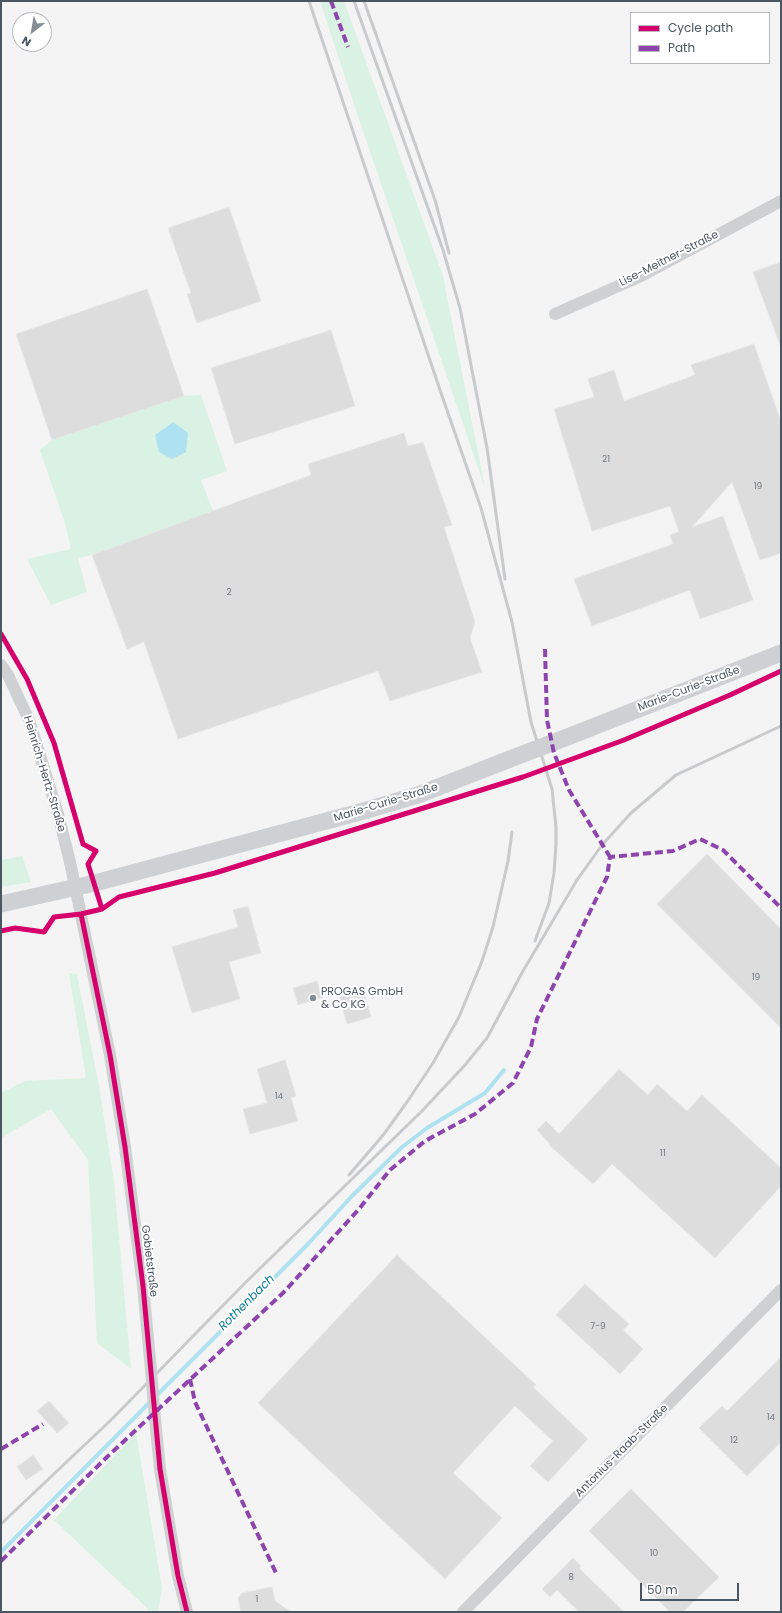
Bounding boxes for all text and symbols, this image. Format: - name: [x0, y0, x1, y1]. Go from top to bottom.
- north arrow: [12, 12, 52, 52]
- legend: [630, 12, 770, 64]
- text: Cycle path: [668, 19, 733, 36]
- text: N: [19, 32, 34, 50]
- text: Path: [668, 39, 695, 56]
- street label: Lise-Meitner-Straße: [617, 228, 721, 290]
- house number: 21: [602, 455, 610, 465]
- house number: 19: [754, 482, 762, 492]
- house number: 2: [226, 588, 232, 598]
- street label: Marie-Curie-Straße: [636, 663, 742, 715]
- street label: Heinrich-Hertz-Straße: [20, 714, 68, 834]
- street label: Marie-Curie-Straße: [332, 781, 440, 825]
- house number: 19: [752, 973, 760, 983]
- place label: PROGAS GmbH & Co KG: [321, 985, 403, 1011]
- marker: PROGAS GmbH & Co KG: [308, 993, 318, 1003]
- house number: 14: [275, 1092, 283, 1102]
- house number: 11: [660, 1149, 666, 1159]
- street label: Gobietstraße: [138, 1224, 160, 1298]
- water label: Rothenbach: [216, 1272, 278, 1334]
- house number: 7-9: [590, 1322, 606, 1332]
- street label: Antonius-Raab-Straße: [573, 1402, 671, 1500]
- house number: 14: [767, 1413, 775, 1423]
- house number: 12: [730, 1436, 738, 1446]
- house number: 10: [650, 1549, 658, 1559]
- house number: 8: [568, 1573, 574, 1583]
- scale bar: [642, 1575, 741, 1601]
- text: 50 m: [647, 1581, 678, 1598]
- house number: 1: [256, 1595, 258, 1605]

